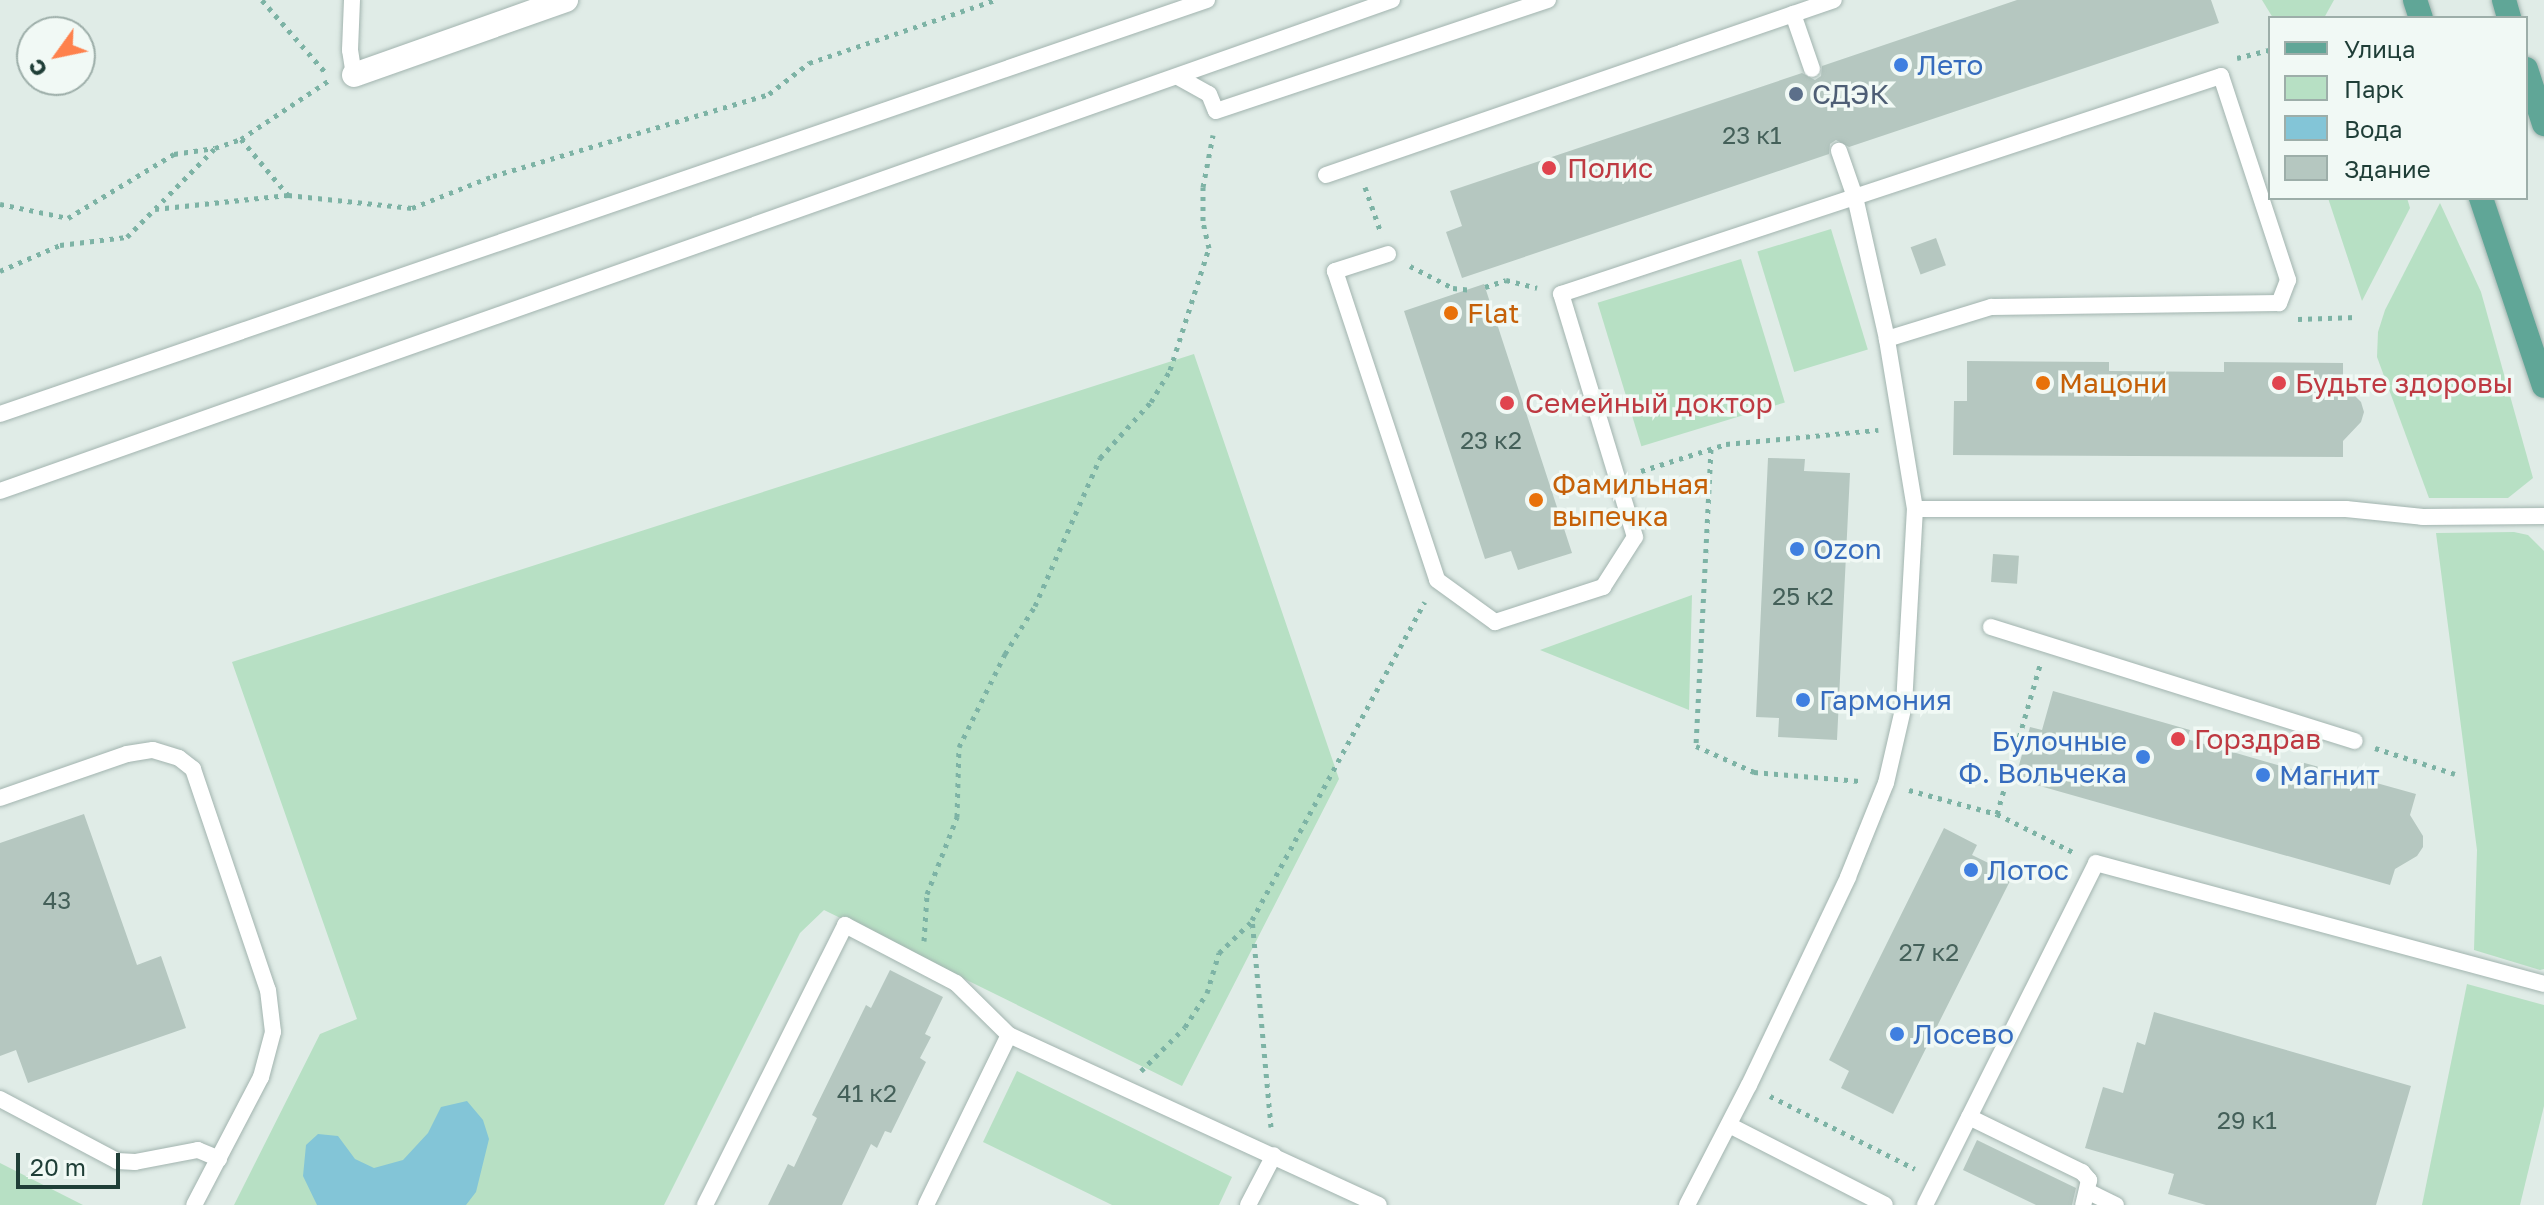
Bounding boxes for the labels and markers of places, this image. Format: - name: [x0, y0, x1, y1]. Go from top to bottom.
- place label: Лето: [1917, 48, 1983, 82]
- marker: Лето: [1892, 56, 1910, 74]
- place label: СДЭК: [1812, 77, 1889, 111]
- marker: СДЭК: [1787, 85, 1805, 103]
- place label: Полис: [1567, 151, 1653, 185]
- marker: Полис: [1538, 157, 1560, 179]
- place label: Flat: [1467, 296, 1519, 330]
- marker: Flat: [1442, 304, 1460, 322]
- place label: Мацони: [2059, 366, 2167, 400]
- place label: Будьте здоровы: [2295, 366, 2513, 400]
- marker: Мацони: [2034, 374, 2052, 392]
- marker: Будьте здоровы: [2270, 374, 2288, 392]
- place label: Семейный доктор: [1525, 386, 1773, 420]
- marker: Семейный доктор: [1496, 392, 1518, 414]
- place label: Фамильная выпечка: [1552, 467, 1709, 533]
- marker: Фамильная выпечка: [1527, 491, 1545, 509]
- place label: Ozon: [1813, 532, 1882, 566]
- marker: Ozon: [1788, 540, 1806, 558]
- place label: Гармония: [1819, 683, 1952, 717]
- marker: Гармония: [1794, 691, 1812, 709]
- place label: Горздрав: [2194, 722, 2321, 756]
- place label: Булочные Ф. Вольчека: [1958, 724, 2127, 790]
- marker: Горздрав: [2169, 730, 2187, 748]
- marker: Булочные Ф. Вольчека: [2134, 748, 2152, 766]
- place label: Магнит: [2279, 758, 2380, 792]
- marker: Магнит: [2254, 766, 2272, 784]
- place label: Лотос: [1987, 853, 2069, 887]
- marker: Лотос: [1962, 861, 1980, 879]
- place label: Лосево: [1913, 1017, 2014, 1051]
- marker: Лосево: [1888, 1025, 1906, 1043]

